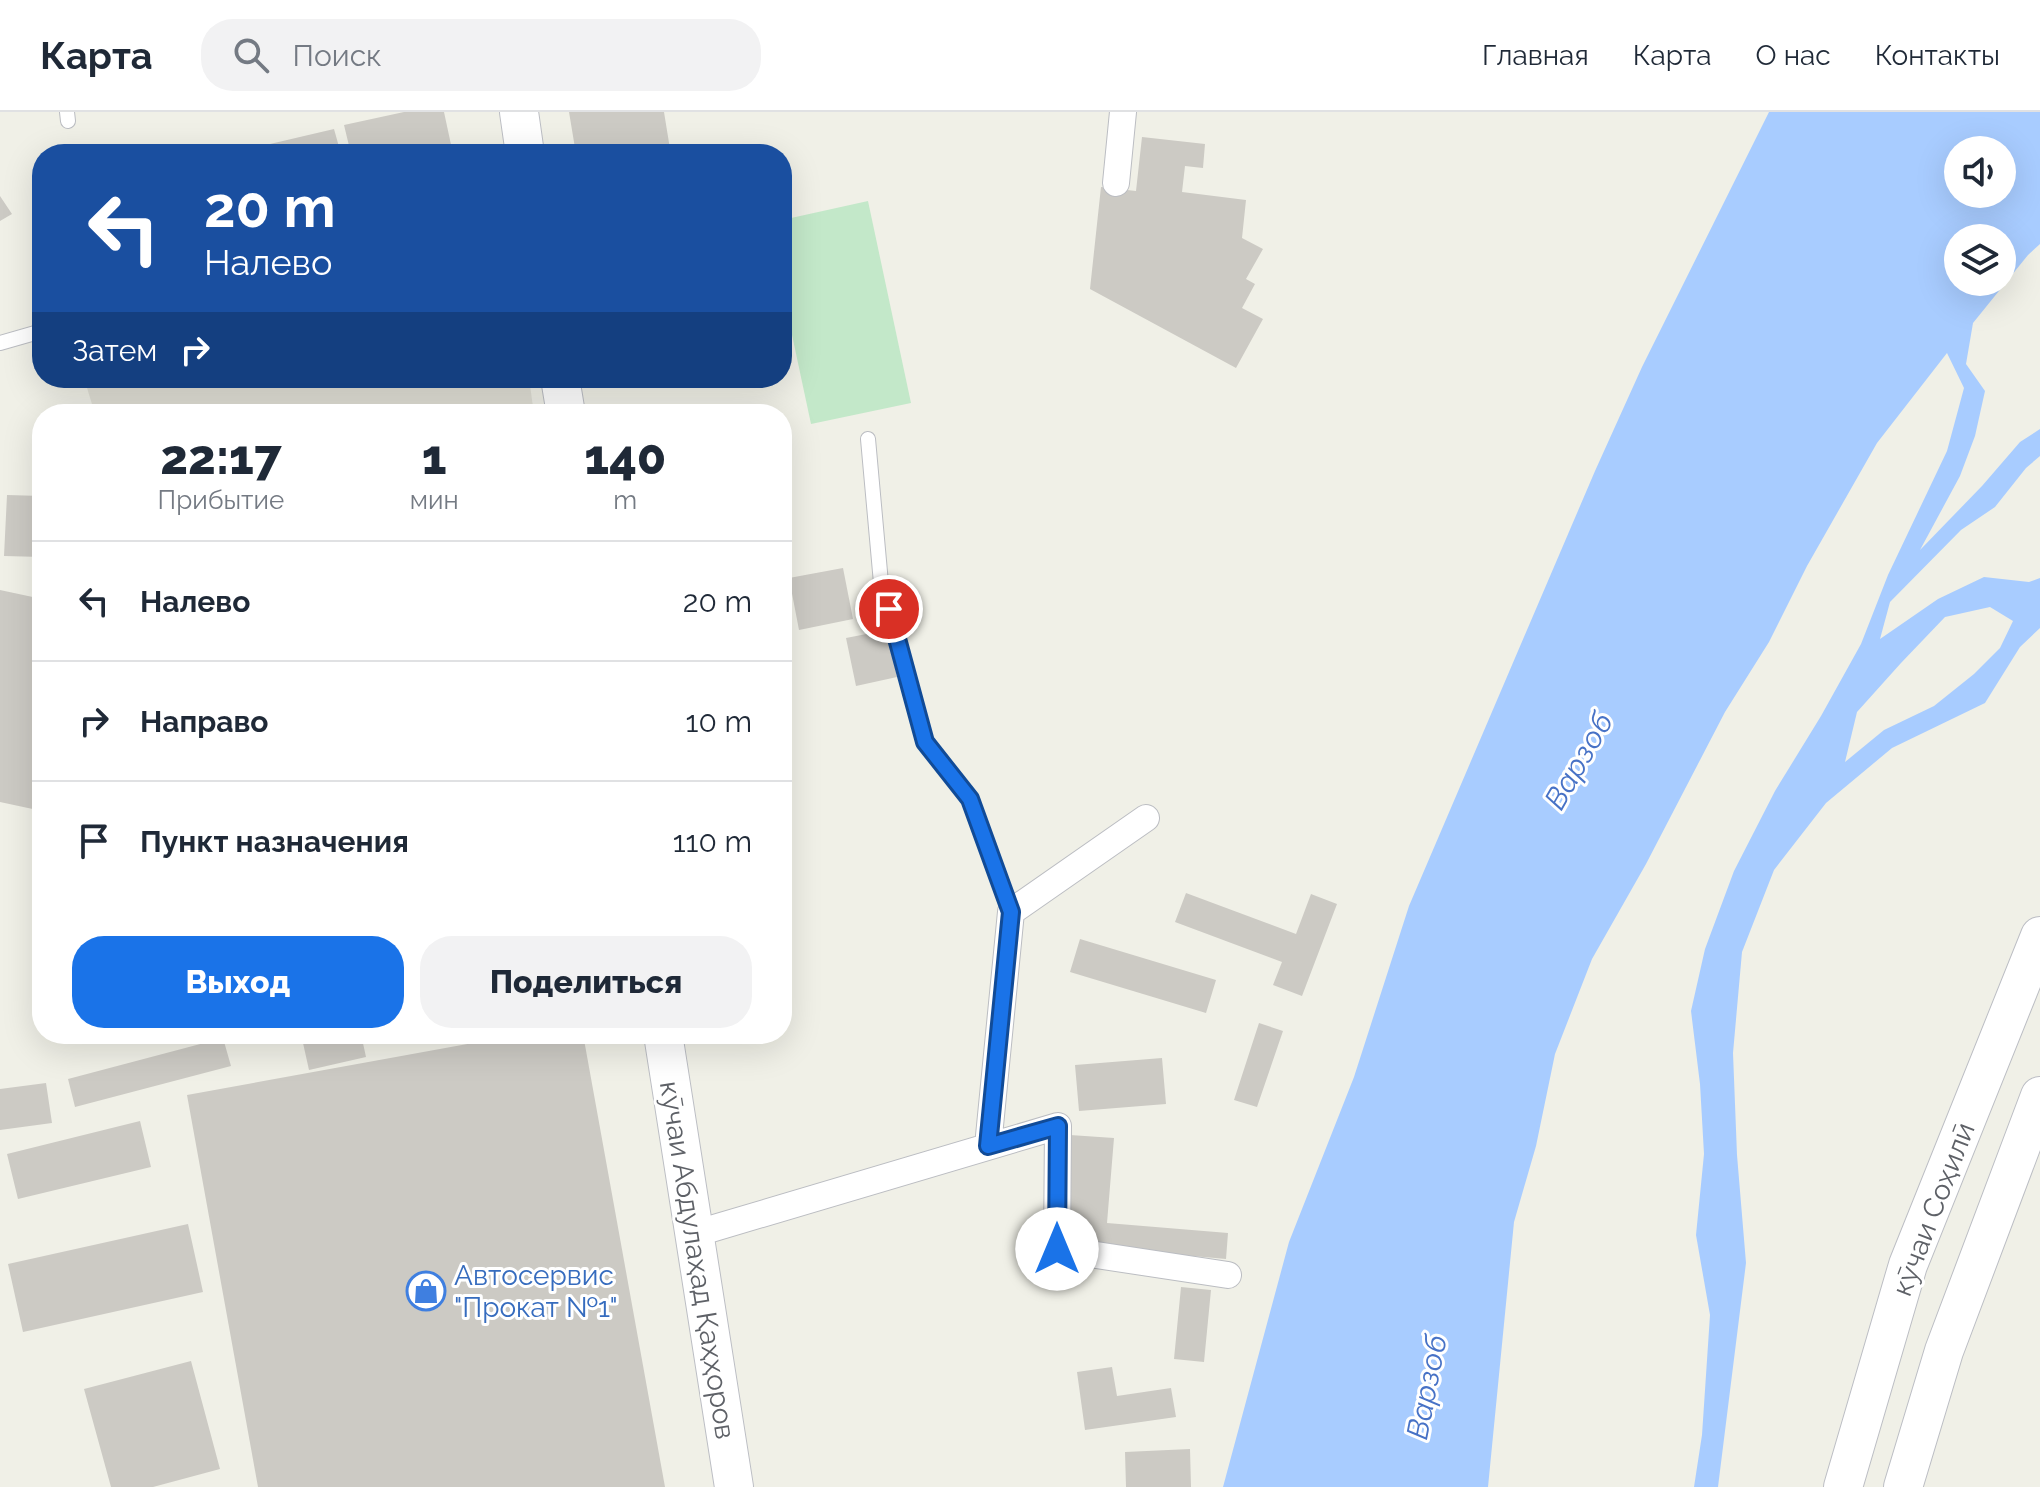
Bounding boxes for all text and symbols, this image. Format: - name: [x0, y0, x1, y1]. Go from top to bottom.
- search box: [201, 19, 761, 91]
- text: Карта: [40, 33, 153, 78]
- icon: search: [229, 33, 273, 77]
- text: Поиск: [293, 38, 382, 73]
- text: Главная: [1482, 39, 1589, 72]
- text: Карта: [1633, 39, 1712, 72]
- text: О нас: [1756, 39, 1831, 72]
- text: Контакты: [1875, 39, 2000, 72]
- map controls: [1944, 136, 2016, 296]
- button: sound: [1944, 136, 2016, 208]
- text: 20 m: [204, 174, 336, 240]
- icon: left: [72, 176, 176, 280]
- button: layers: [1944, 224, 2016, 296]
- text: Налево: [204, 241, 332, 283]
- icon: right: [173, 328, 217, 372]
- text: Затем: [72, 333, 157, 368]
- text: 22:17: [160, 429, 282, 485]
- text: 1: [422, 429, 447, 485]
- text: 140: [584, 429, 666, 485]
- text: Прибытие: [158, 485, 284, 515]
- text: мин: [410, 485, 459, 515]
- text: m: [613, 485, 637, 515]
- pin: [855, 575, 923, 643]
- icon: left: [72, 579, 116, 623]
- text: Налево: [140, 584, 250, 619]
- text: 20 m: [683, 584, 752, 619]
- icon: arrive: [867, 587, 911, 631]
- icon: right: [72, 699, 116, 743]
- text: Направо: [140, 704, 269, 739]
- text: 10 m: [686, 704, 752, 739]
- water label: Варзоб: [1537, 705, 1621, 815]
- icon: arrive: [72, 819, 116, 863]
- text: Пункт назначения: [140, 824, 409, 859]
- text: 110 m: [673, 824, 752, 859]
- button: Выход: [72, 936, 404, 1028]
- button: Поделиться: [420, 936, 752, 1028]
- street label: кӯчаи Абдулаҳад Қаҳҳоров: [653, 1079, 742, 1441]
- street label: кӯчаи Соҳилӣ: [1885, 1118, 1982, 1301]
- position arrow: [1015, 1207, 1099, 1291]
- place label: Автосервис "Прокат №1": [454, 1259, 618, 1324]
- shop icon: Автосервис "Прокат №1": [405, 1270, 447, 1312]
- water label: Варзоб: [1399, 1331, 1454, 1442]

